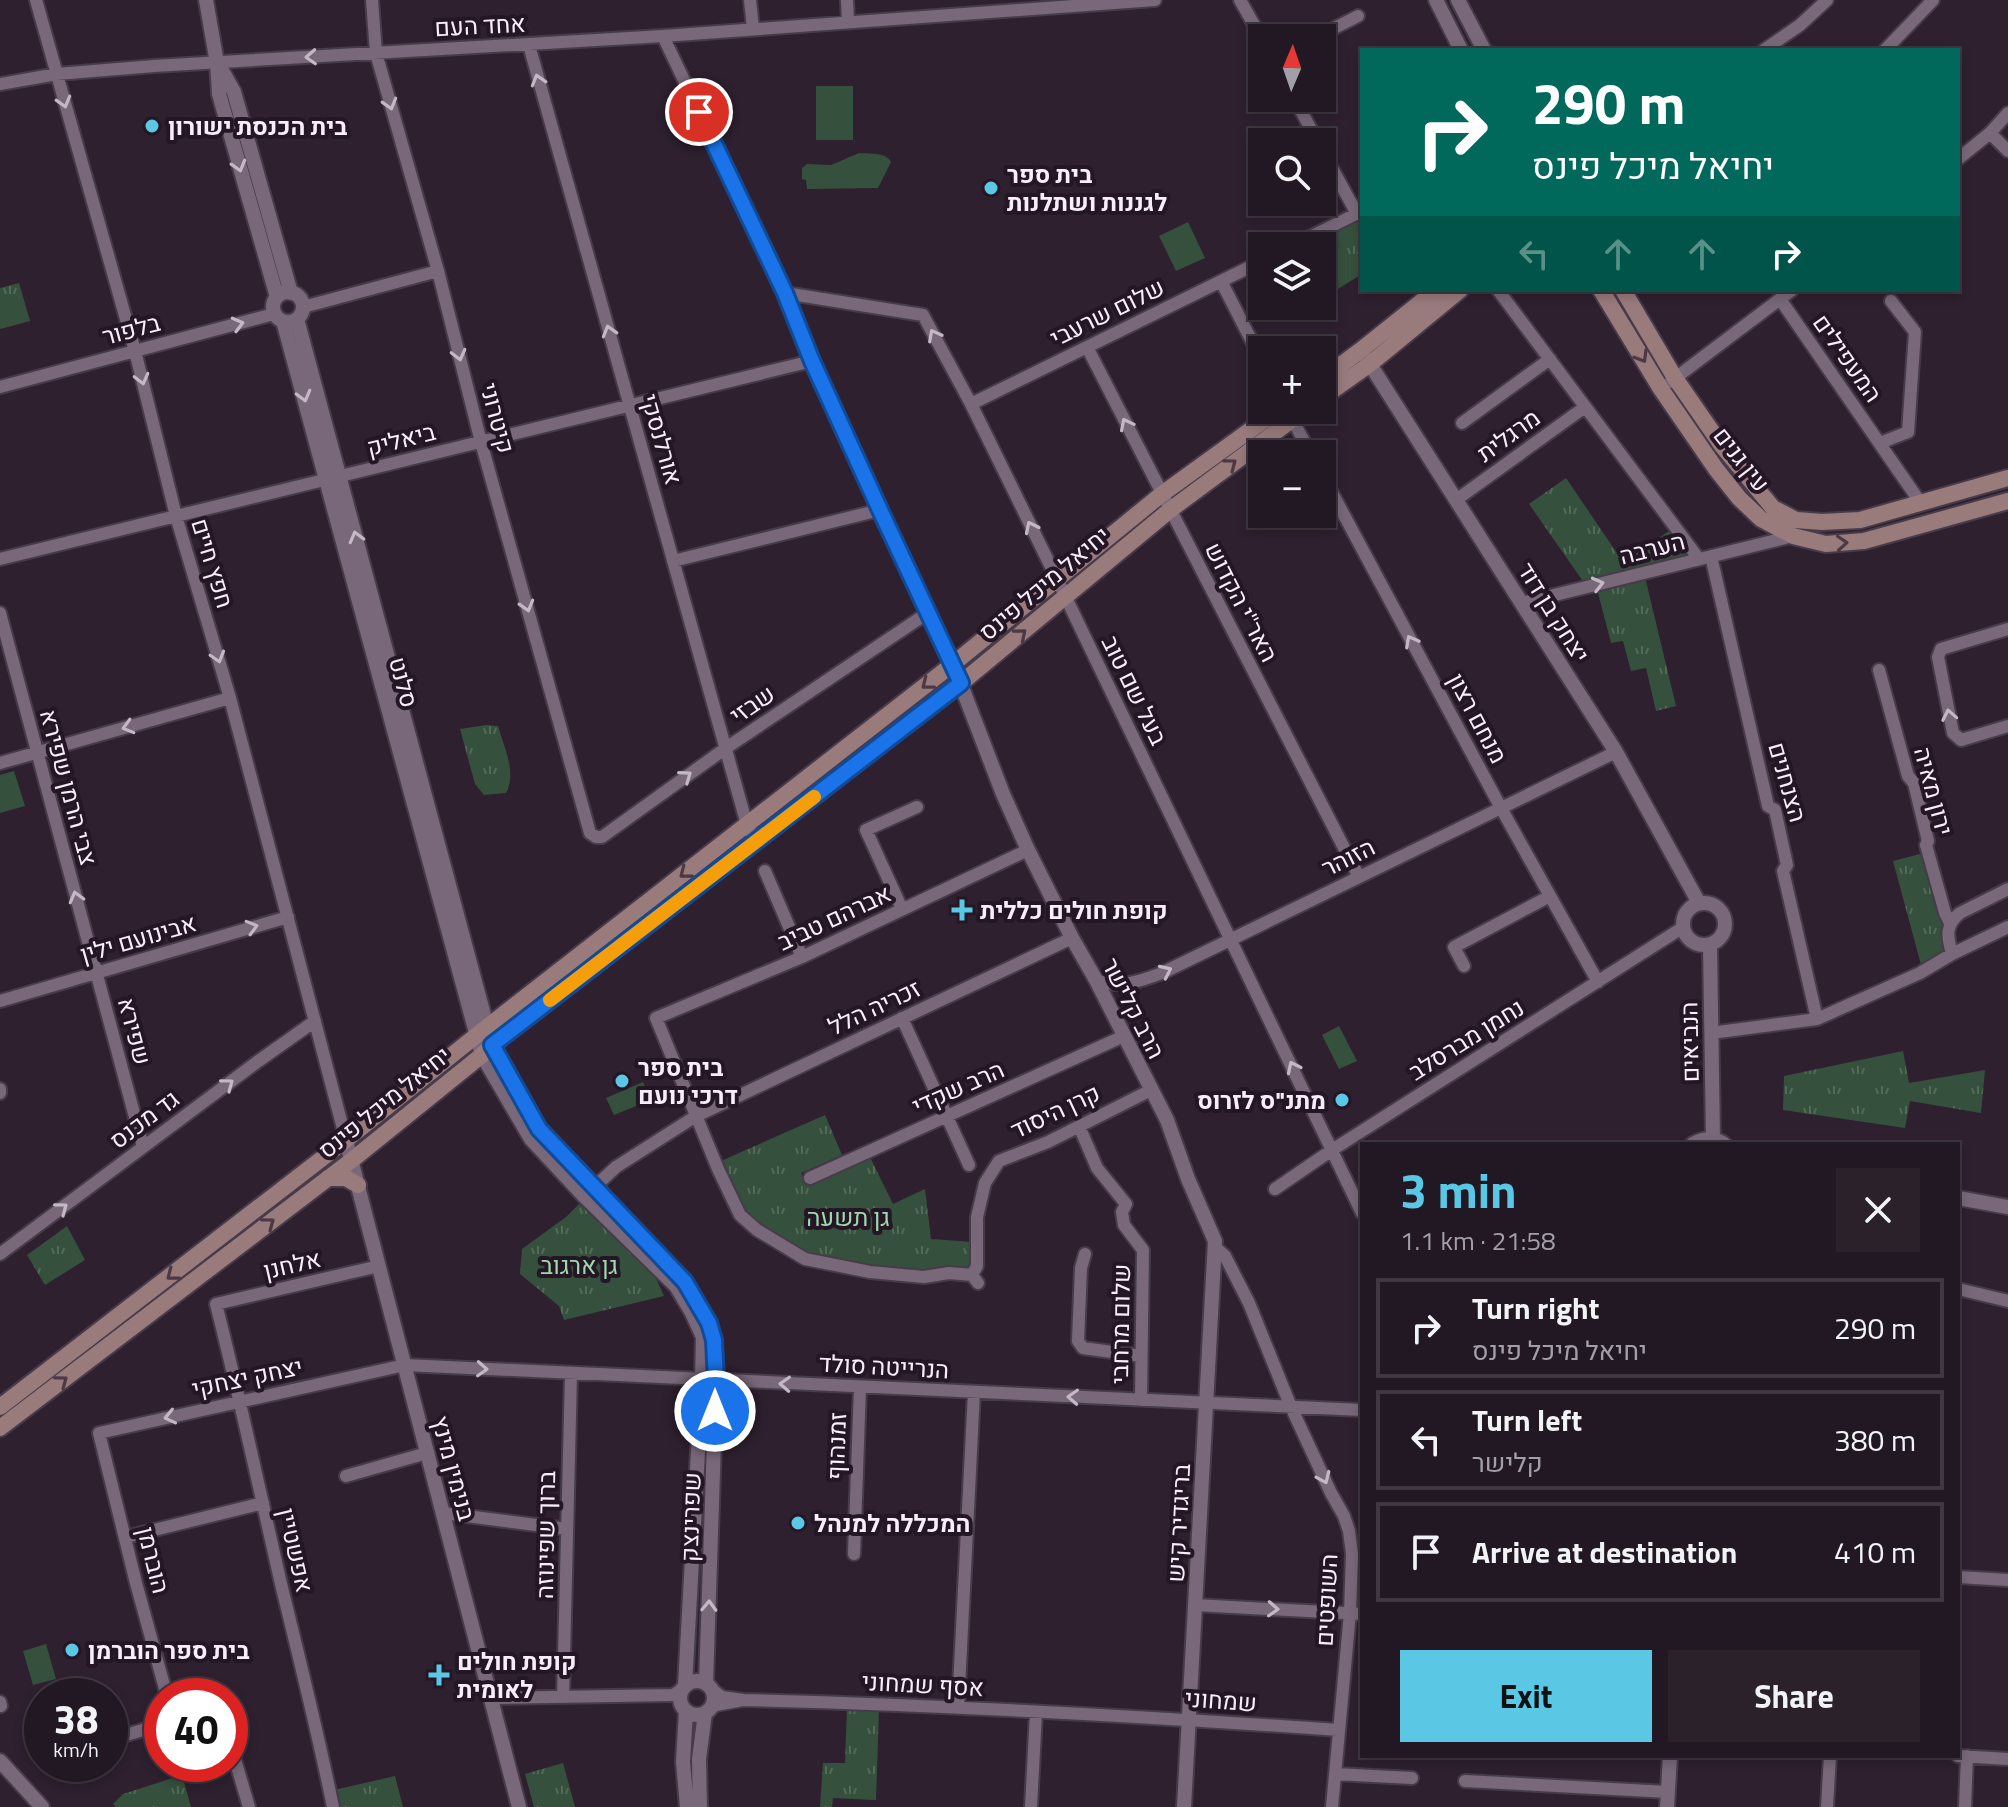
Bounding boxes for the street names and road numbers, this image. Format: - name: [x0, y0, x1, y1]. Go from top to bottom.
- street label: אחד העם: [434, 5, 526, 45]
- street label: שלום שרעבי: [1044, 269, 1170, 355]
- street label: בלפור: [98, 304, 164, 354]
- street label: המעפילים: [1804, 307, 1892, 409]
- street label: קיטרוני: [471, 379, 525, 457]
- street label: אורלנסקי: [632, 389, 692, 489]
- street label: מרגלית: [1469, 400, 1547, 470]
- street label: ביאליק: [363, 413, 440, 465]
- street label: עין גנים: [1705, 419, 1779, 499]
- street label: חפץ חיים: [182, 514, 244, 612]
- street label: יחיאל מיכל פינס: [971, 517, 1117, 649]
- street label: הערבה: [1615, 522, 1689, 574]
- street label: האר"י הקדוש: [1196, 536, 1288, 668]
- street label: יצחק בן דוד: [1509, 555, 1599, 669]
- street label: בעל שם טוב: [1093, 629, 1177, 751]
- street label: סלנט: [380, 653, 428, 711]
- street label: מנחם רצון: [1439, 666, 1517, 770]
- street label: שבזי: [722, 676, 782, 732]
- street label: צבי הרמן שפירא: [31, 705, 107, 869]
- street label: הצנחנים: [1759, 738, 1817, 826]
- street label: ירון מאיה: [1905, 743, 1963, 839]
- street label: הזוהר: [1315, 829, 1381, 885]
- street label: אברהם טביב: [771, 875, 897, 959]
- street label: אבינועם ילין: [76, 904, 200, 972]
- street label: הרב קלישר: [1093, 951, 1175, 1065]
- street label: זכריה הלל: [822, 970, 926, 1044]
- street label: נחמן מברסלב: [1401, 989, 1531, 1089]
- street label: שפירא: [109, 993, 161, 1069]
- street label: הנביאים: [1670, 1001, 1708, 1083]
- street label: יחיאל מיכל פינס: [310, 1037, 458, 1167]
- street label: הרב שקדי: [906, 1051, 1010, 1123]
- street label: קרן היסוד: [1004, 1075, 1106, 1147]
- street label: גד מכנס: [102, 1081, 186, 1157]
- street label: אלחנן: [260, 1240, 324, 1288]
- street label: שלום מרחבי: [1101, 1263, 1139, 1385]
- street label: הנרייטה סולד: [818, 1345, 950, 1387]
- street label: יצחק יצחקי: [188, 1348, 306, 1406]
- street label: זמנהוף: [817, 1411, 855, 1481]
- street label: בנימין מינץ: [423, 1412, 485, 1525]
- street label: בריגדיר קיש: [1157, 1462, 1199, 1583]
- street label: ברוך שפינוזה: [526, 1470, 564, 1599]
- street label: שפרינצק: [670, 1471, 710, 1563]
- street label: אפשטיין: [269, 1504, 323, 1596]
- street label: הוברמן: [128, 1523, 180, 1597]
- street label: השופטים: [1306, 1553, 1346, 1647]
- street label: אסף שמחוני: [861, 1663, 985, 1705]
- street label: שמחוני: [1184, 1680, 1258, 1720]

